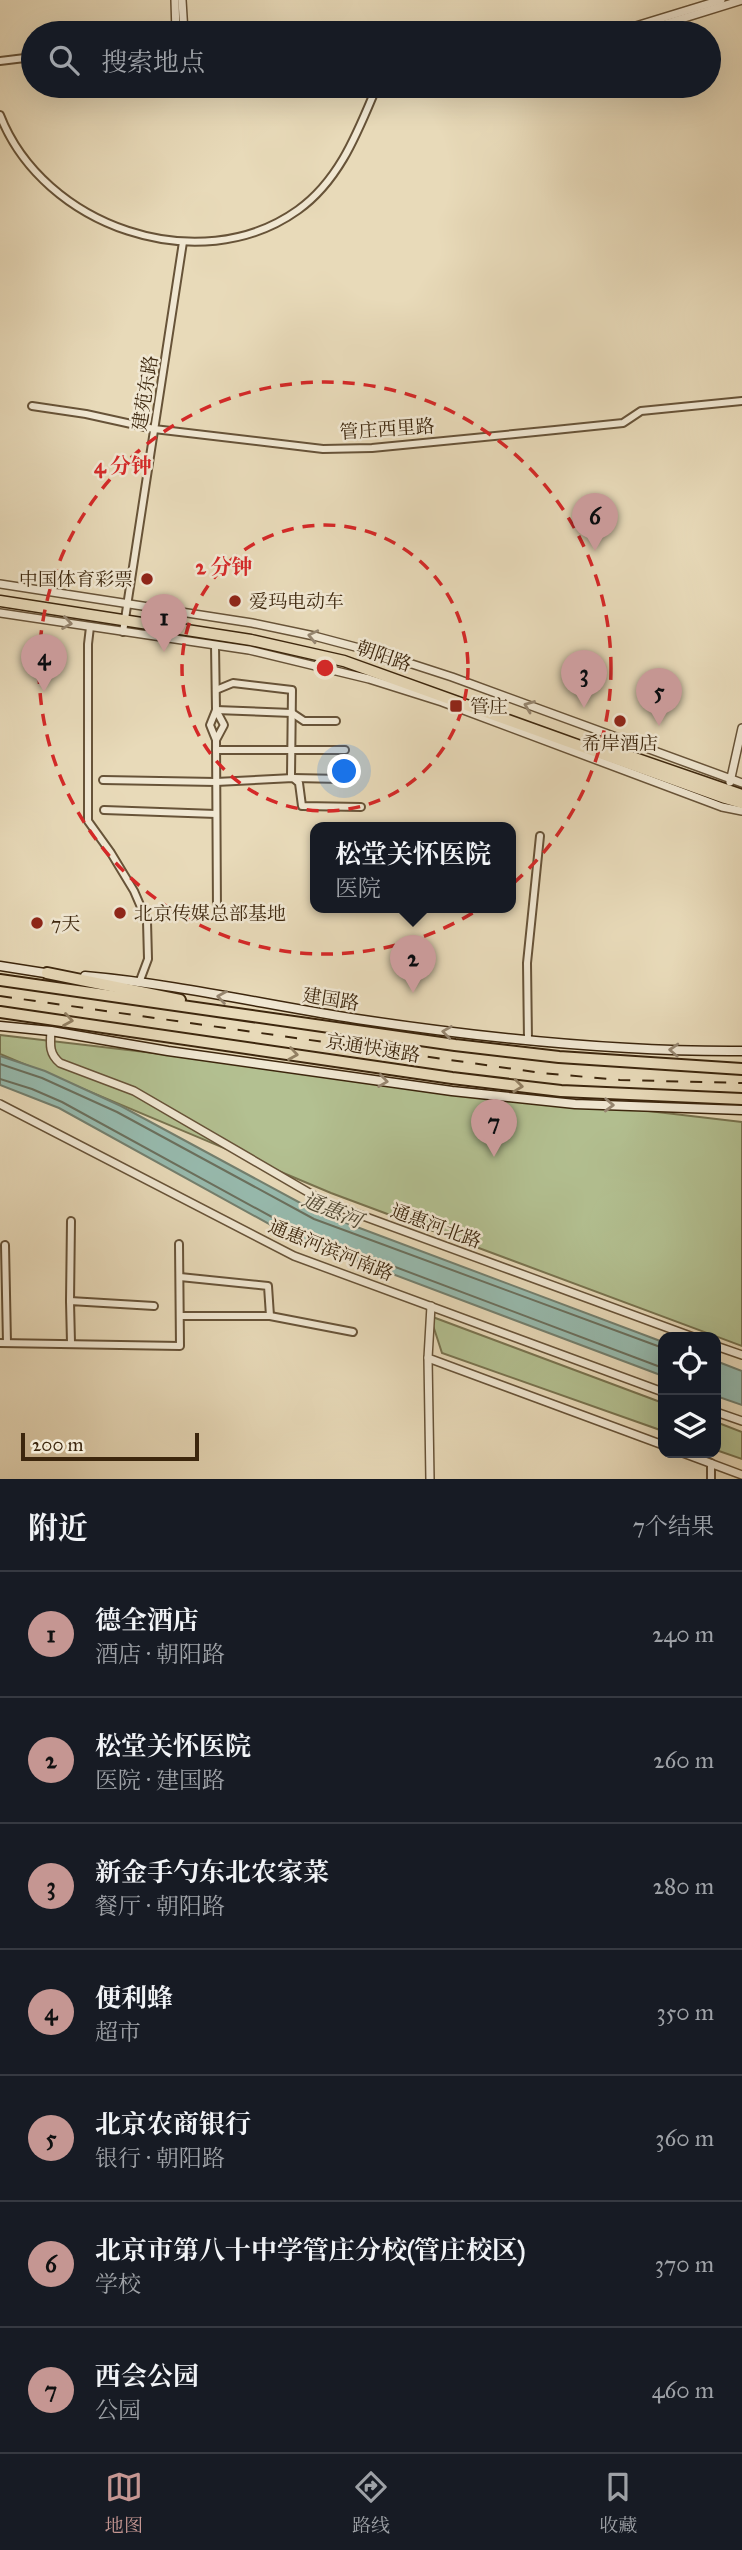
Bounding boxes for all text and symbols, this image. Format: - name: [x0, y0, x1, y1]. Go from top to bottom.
- search box: [21, 21, 721, 98]
- icon: search: [45, 41, 83, 79]
- text: 搜索地点: [101, 46, 205, 78]
- street label: 建苑东路: [128, 354, 162, 432]
- street label: 管庄西里路: [339, 414, 435, 444]
- text: 4 分钟: [94, 453, 152, 479]
- pin: 6: [572, 493, 618, 551]
- text: 2 分钟: [196, 554, 252, 580]
- place label: 中国体育彩票: [19, 568, 133, 591]
- marker: 中国体育彩票: [139, 571, 155, 587]
- place label: 爱玛电动车: [249, 590, 344, 613]
- marker: 爱玛电动车: [227, 593, 243, 609]
- pin: 1: [141, 594, 187, 652]
- one-way arrow: [62, 615, 73, 630]
- one-way arrow: [307, 629, 319, 644]
- pin: 4: [21, 634, 67, 692]
- street label: 朝阳路: [353, 636, 415, 676]
- pin: 3: [561, 650, 607, 708]
- centre of rings: [313, 656, 337, 680]
- pin: 5: [636, 668, 682, 726]
- place label: 管庄: [470, 695, 508, 718]
- marker: 管庄: [448, 698, 464, 714]
- one-way arrow: [523, 701, 535, 715]
- marker: 希岸酒店: [612, 713, 628, 729]
- place label: 希岸酒店: [582, 732, 658, 755]
- your location: [327, 754, 361, 788]
- popup: [310, 822, 516, 913]
- text: 松堂关怀医院: [335, 838, 491, 870]
- text: 医院: [335, 874, 381, 902]
- place label: 北京传媒总部基地: [134, 902, 286, 925]
- marker: 北京传媒总部基地: [112, 905, 128, 921]
- place label: 7天: [51, 912, 80, 935]
- marker: 7天: [29, 915, 45, 931]
- pin: 2: [390, 935, 436, 993]
- street label: 建国路: [301, 983, 361, 1015]
- one-way arrow: [216, 990, 228, 1005]
- one-way arrow: [62, 1013, 74, 1028]
- one-way arrow: [441, 1025, 453, 1040]
- street label: 京通快速路: [324, 1029, 422, 1067]
- one-way arrow: [668, 1043, 679, 1058]
- one-way arrow: [287, 1046, 299, 1061]
- one-way arrow: [377, 1073, 389, 1088]
- one-way arrow: [512, 1078, 524, 1093]
- one-way arrow: [604, 1098, 615, 1113]
- pin: 7: [471, 1099, 517, 1157]
- water label: 通惠河: [298, 1186, 370, 1235]
- street label: 通惠河北路: [387, 1199, 485, 1253]
- street label: 通惠河滨河南路: [265, 1214, 397, 1286]
- map controls: [658, 1332, 721, 1458]
- button: locate: [658, 1332, 721, 1395]
- button: layers: [658, 1395, 721, 1458]
- scale bar: [21, 1430, 200, 1462]
- text: 200 m: [32, 1433, 84, 1456]
- text: 附近: [28, 1510, 88, 1546]
- text: 7个结果: [633, 1512, 714, 1540]
- text: 德全酒店: [95, 1604, 199, 1636]
- text: 1: [46, 1620, 56, 1648]
- text: 240 m: [652, 1620, 714, 1648]
- text: 酒店 · 朝阳路: [95, 1640, 225, 1668]
- text: 松堂关怀医院: [95, 1730, 251, 1762]
- text: 2: [45, 1746, 57, 1774]
- text: 260 m: [653, 1746, 714, 1774]
- text: 医院 · 建国路: [95, 1766, 225, 1794]
- text: 新金手勺东北农家菜: [95, 1856, 329, 1888]
- text: 3: [46, 1872, 56, 1900]
- text: 280 m: [653, 1872, 714, 1900]
- text: 餐厅 · 朝阳路: [95, 1892, 225, 1920]
- text: 便利蜂: [95, 1982, 173, 2014]
- text: 4: [45, 1998, 57, 2026]
- text: 350 m: [656, 1998, 714, 2026]
- text: 超市: [95, 2018, 141, 2046]
- text: 北京农商银行: [95, 2108, 251, 2140]
- text: 5: [46, 2124, 56, 2152]
- text: 360 m: [655, 2124, 714, 2152]
- text: 银行 · 朝阳路: [95, 2144, 225, 2172]
- text: 北京市第八十中学管庄分校(管庄校区): [95, 2234, 526, 2266]
- text: 6: [45, 2250, 57, 2278]
- text: 370 m: [655, 2250, 714, 2278]
- text: 学校: [95, 2270, 141, 2298]
- text: 西会公园: [95, 2360, 199, 2392]
- text: 7: [45, 2376, 57, 2404]
- text: 460 m: [652, 2376, 714, 2404]
- text: 公园: [95, 2396, 141, 2424]
- tab: 地图: [105, 2468, 143, 2537]
- tab: 路线: [352, 2468, 390, 2537]
- tab: 收藏: [599, 2468, 637, 2537]

